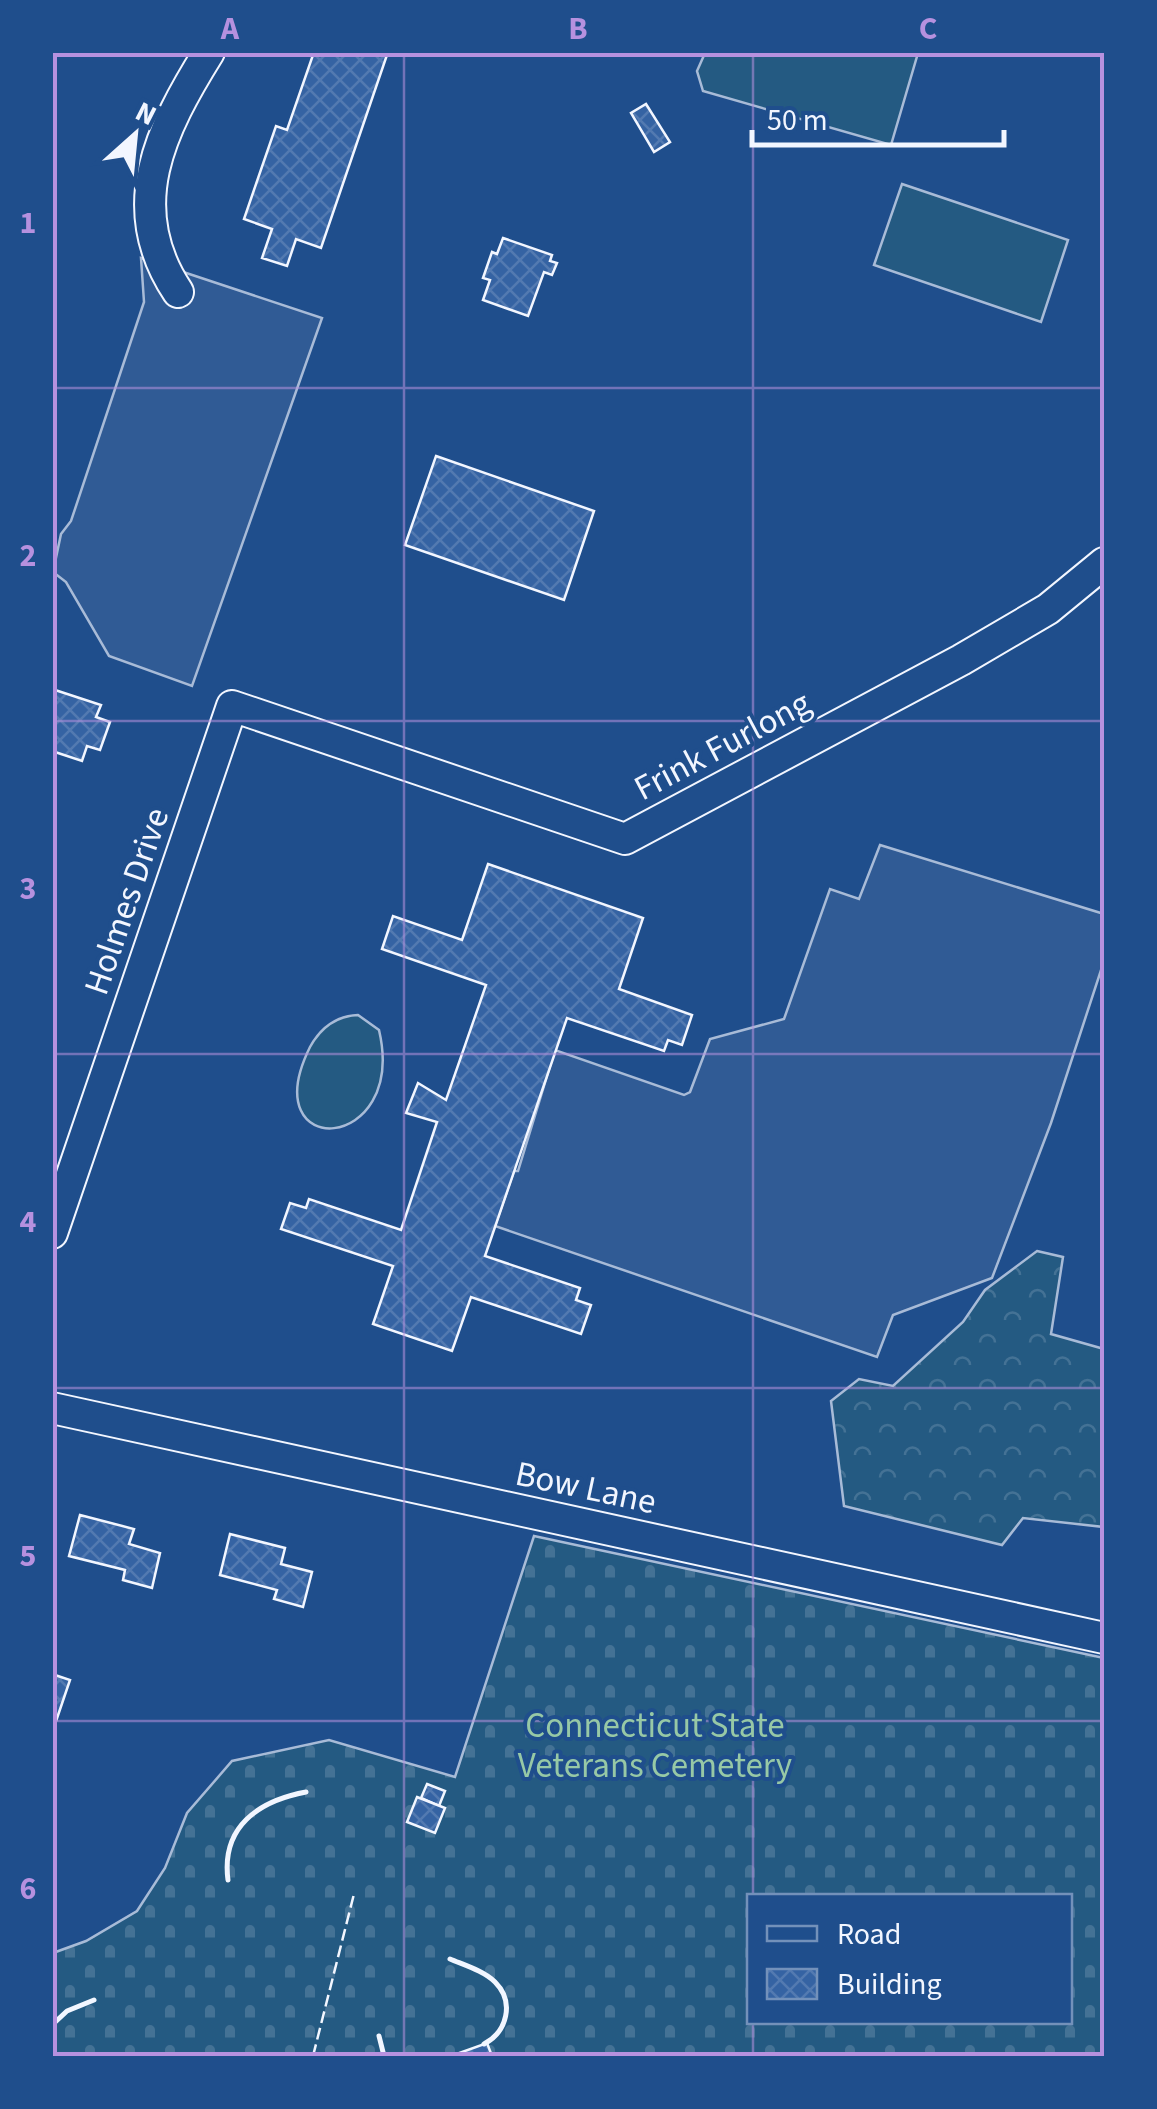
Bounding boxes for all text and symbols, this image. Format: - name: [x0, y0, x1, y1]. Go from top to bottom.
- text: A: [220, 6, 240, 52]
- text: B: [568, 6, 588, 52]
- text: C: [919, 6, 937, 52]
- north arrow: [85, 85, 185, 185]
- scale bar: [752, 85, 1004, 147]
- text: N: [129, 92, 163, 136]
- text: 50 m: [767, 99, 828, 142]
- text: 1: [20, 200, 36, 246]
- text: 2: [20, 533, 36, 579]
- street label: Frink Furlong: [625, 678, 820, 813]
- street label: Holmes Drive: [72, 801, 182, 1001]
- text: 3: [20, 866, 36, 912]
- text: 4: [20, 1199, 37, 1245]
- street label: Bow Lane: [511, 1449, 661, 1527]
- text: 5: [20, 1533, 36, 1579]
- park label: Connecticut State Veterans Cemetery: [518, 1701, 792, 1791]
- text: 6: [20, 1866, 36, 1912]
- legend: [747, 1894, 1072, 2024]
- text: Road: [837, 1913, 901, 1956]
- text: Building: [837, 1963, 942, 2006]

